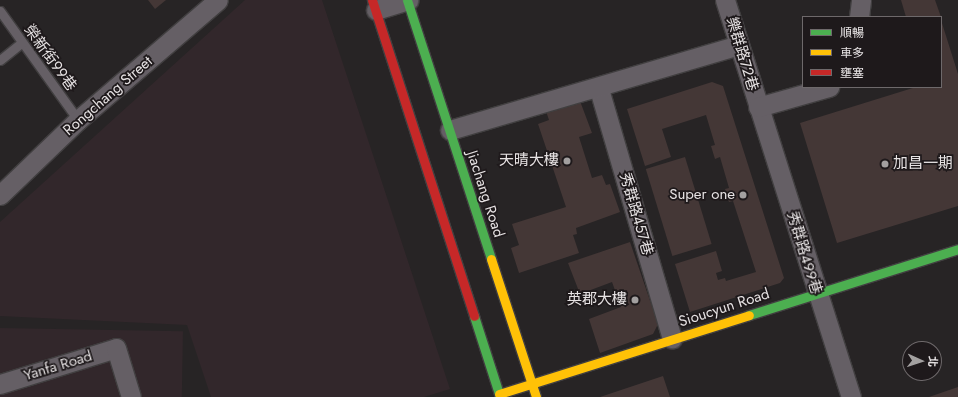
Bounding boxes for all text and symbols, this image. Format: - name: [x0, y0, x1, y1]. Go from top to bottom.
- street label: 樂群路72巷: [722, 15, 762, 93]
- legend: [802, 16, 942, 88]
- street label: 榮新街99巷: [20, 21, 80, 95]
- text: 順暢: [840, 24, 864, 42]
- text: 車多: [840, 44, 864, 62]
- street label: Rongchang Street: [60, 52, 156, 140]
- text: 壅塞: [840, 64, 864, 82]
- street label: Jiachang Road: [462, 148, 508, 240]
- place label: 天晴大樓: [499, 152, 559, 170]
- place label: 加昌一期: [893, 155, 953, 173]
- marker: 天晴大樓: [562, 156, 572, 166]
- marker: 加昌一期: [880, 159, 890, 169]
- street label: 秀群路457巷: [616, 171, 656, 257]
- place label: Super one: [669, 186, 735, 204]
- marker: Super one: [738, 190, 748, 200]
- street label: 秀群路499巷: [783, 209, 825, 297]
- street label: Sioucyun Road: [676, 285, 772, 331]
- place label: 英郡大樓: [567, 291, 627, 309]
- marker: 英郡大樓: [630, 295, 640, 305]
- north arrow: [902, 341, 942, 381]
- street label: Yanfa Road: [22, 347, 94, 385]
- text: 北: [925, 356, 941, 367]

